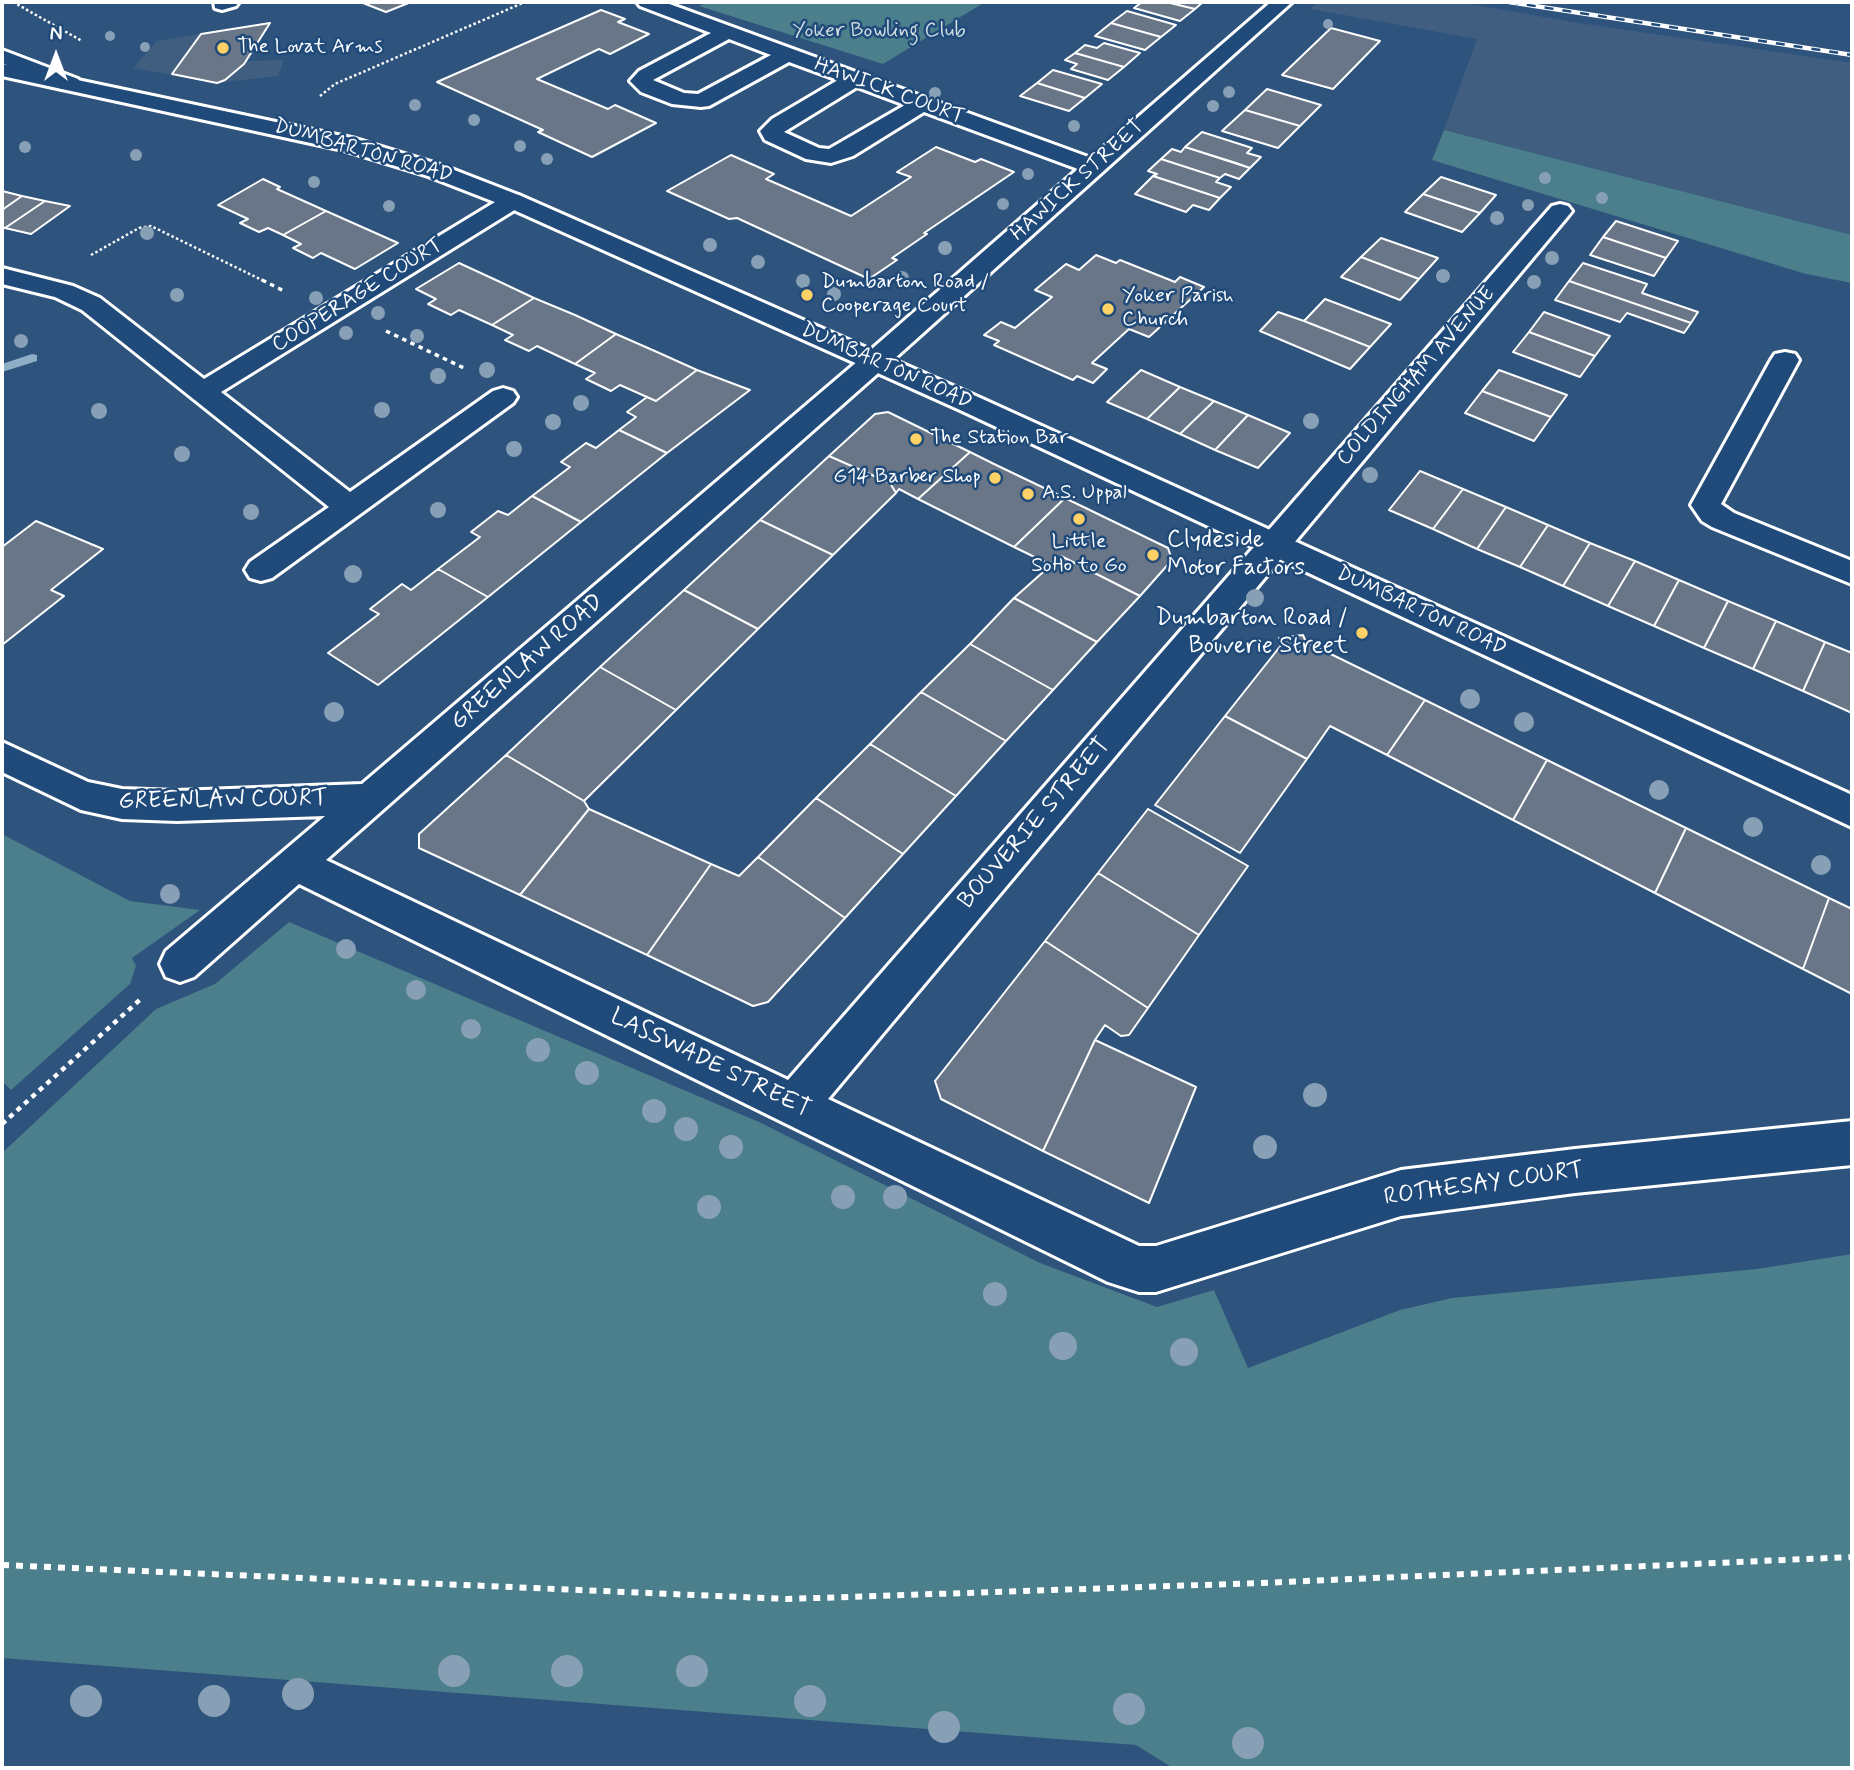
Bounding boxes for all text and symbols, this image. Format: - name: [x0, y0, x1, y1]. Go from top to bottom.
- park label: Yoker Bowling Club: [792, 19, 966, 45]
- north arrow: [21, 21, 91, 91]
- text: N: [50, 22, 62, 47]
- place label: The Lovat Arms: [237, 35, 383, 61]
- marker: The Lovat Arms: [215, 40, 231, 56]
- street label: HAWICK COURT: [810, 53, 968, 131]
- street label: DUMBARTON ROAD: [271, 114, 455, 190]
- street label: HAWICK STREET: [1006, 115, 1150, 247]
- street label: COOPERAGE COURT: [268, 233, 448, 359]
- place label: Dumbarton Road / Cooperage Court: [821, 270, 990, 320]
- street label: COLDINGHAM AVENUE: [1332, 282, 1502, 472]
- place label: Yoker Parish Church: [1122, 284, 1234, 334]
- marker: Dumbarton Road / Cooperage Court: [799, 287, 815, 303]
- marker: Yoker Parish Church: [1100, 301, 1116, 317]
- street label: DUMBARTON ROAD: [796, 318, 976, 416]
- place label: The Station Bar: [930, 426, 1068, 452]
- marker: The Station Bar: [908, 431, 924, 447]
- place label: G14 Barber Shop: [833, 465, 981, 491]
- marker: G14 Barber Shop: [987, 470, 1003, 486]
- place label: A.S. Uppal: [1042, 481, 1127, 507]
- marker: A.S. Uppal: [1020, 486, 1036, 502]
- marker: Little SoHo to Go: [1071, 511, 1087, 527]
- place label: Clydeside Motor Factors: [1167, 527, 1305, 583]
- place label: Little SoHo to Go: [1031, 530, 1127, 580]
- marker: Clydeside Motor Factors: [1145, 547, 1161, 563]
- street label: DUMBARTON ROAD: [1332, 561, 1510, 663]
- street label: GREENLAW ROAD: [445, 589, 611, 737]
- place label: Dumbarton Road / Bouverie Street: [1155, 605, 1348, 661]
- marker: Dumbarton Road / Bouverie Street: [1354, 625, 1370, 641]
- street label: BOUVERIE STREET: [953, 732, 1117, 916]
- street label: GREENLAW COURT: [118, 785, 328, 817]
- street label: LASSWADE STREET: [605, 1003, 815, 1125]
- street label: ROTHESAY COURT: [1382, 1157, 1586, 1213]

